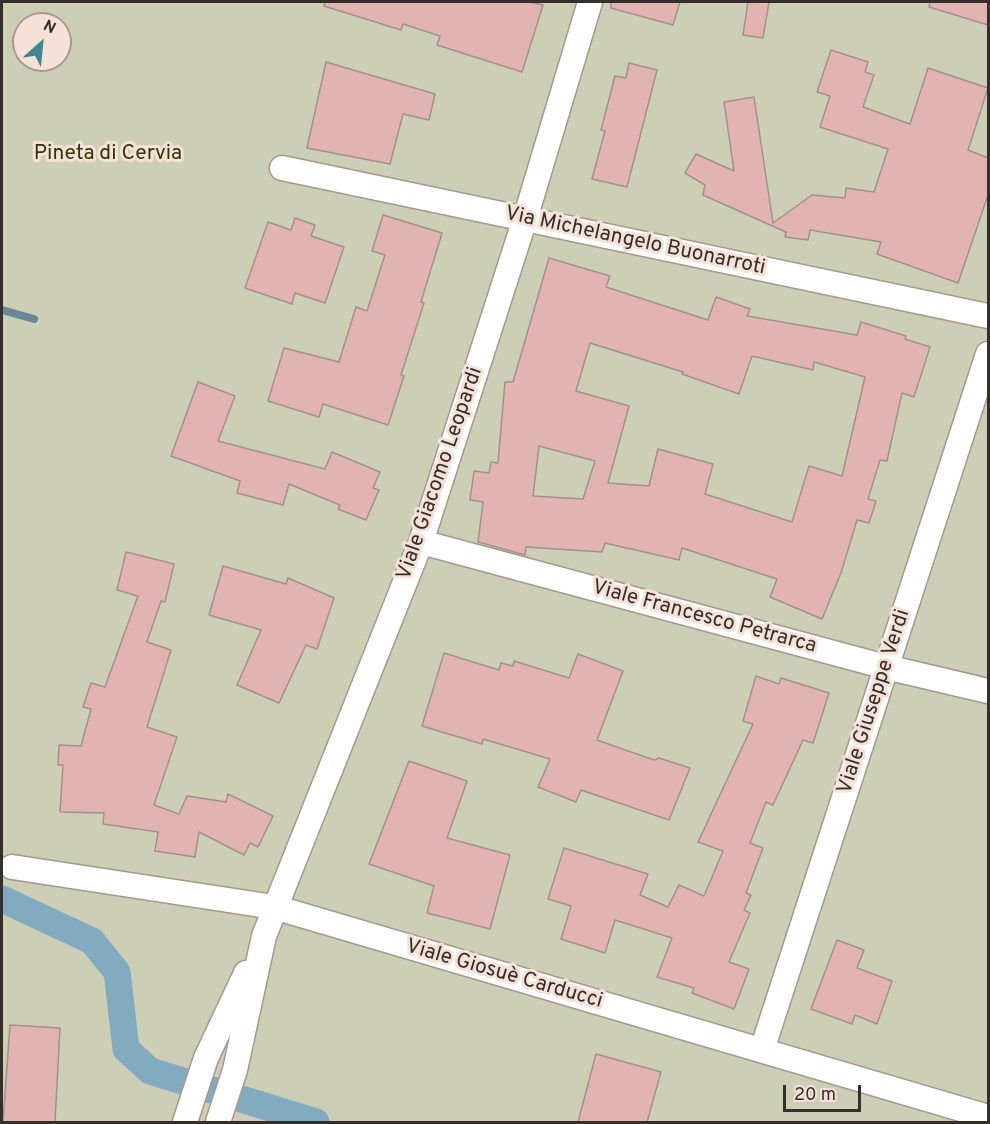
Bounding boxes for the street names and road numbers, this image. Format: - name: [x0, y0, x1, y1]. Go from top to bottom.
- street label: Via Michelangelo Buonarroti: [502, 202, 768, 282]
- street label: Viale Giacomo Leopardi: [393, 364, 489, 584]
- street label: Viale Francesco Petrarca: [589, 576, 819, 660]
- street label: Viale Giuseppe Verdi: [833, 606, 917, 798]
- street label: Viale Giosuè Carducci: [403, 935, 605, 1015]

